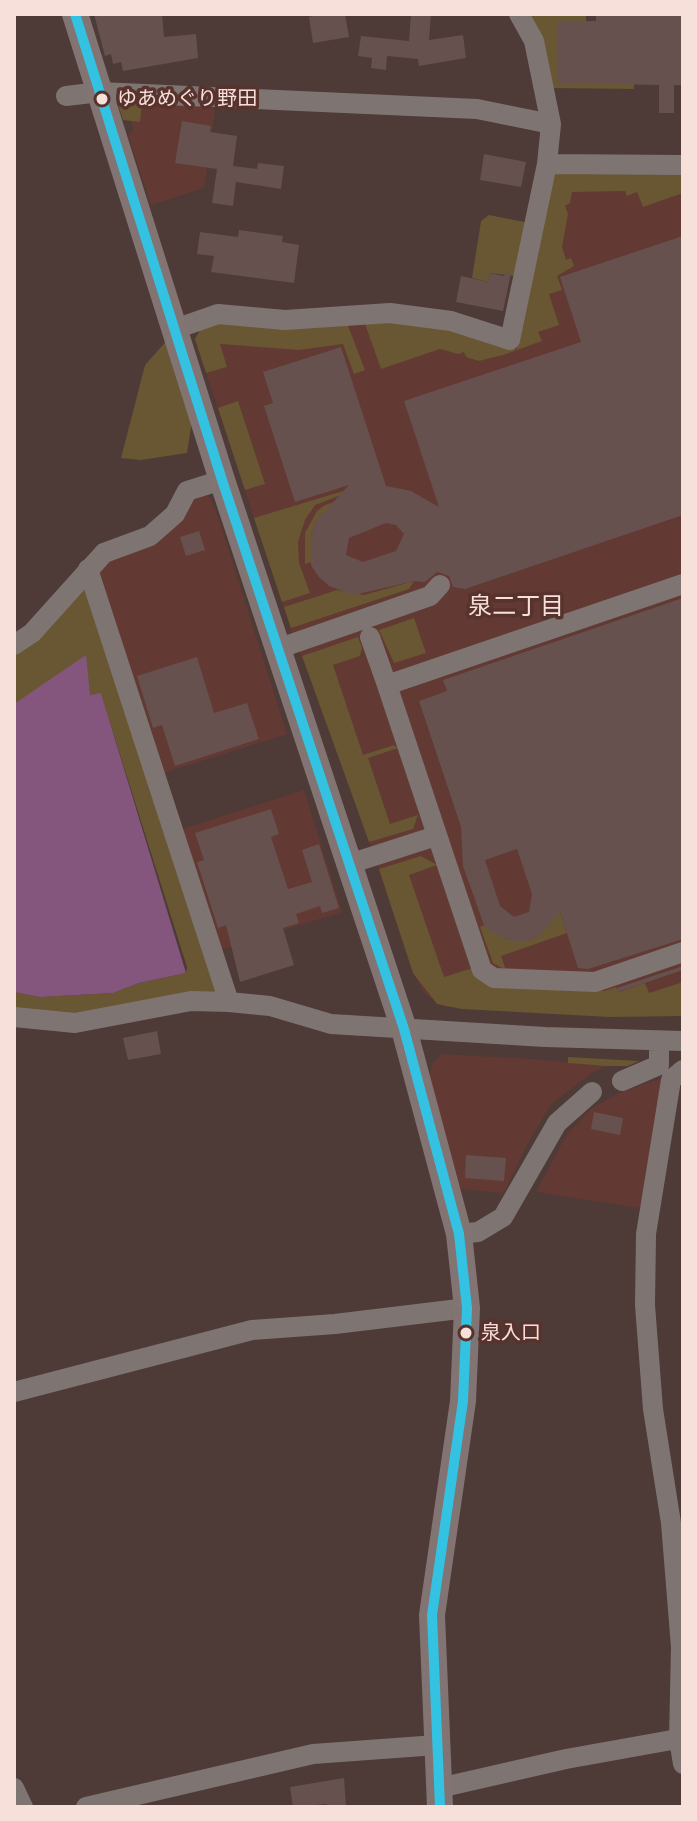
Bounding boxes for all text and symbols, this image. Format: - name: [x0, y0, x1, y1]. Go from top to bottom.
- place label: ゆあめぐり野田: [117, 87, 257, 111]
- marker: ゆあめぐり野田: [94, 91, 110, 107]
- district label: 泉二丁目: [468, 593, 564, 621]
- place label: 泉入口: [481, 1321, 541, 1345]
- marker: 泉入口: [458, 1325, 474, 1341]

